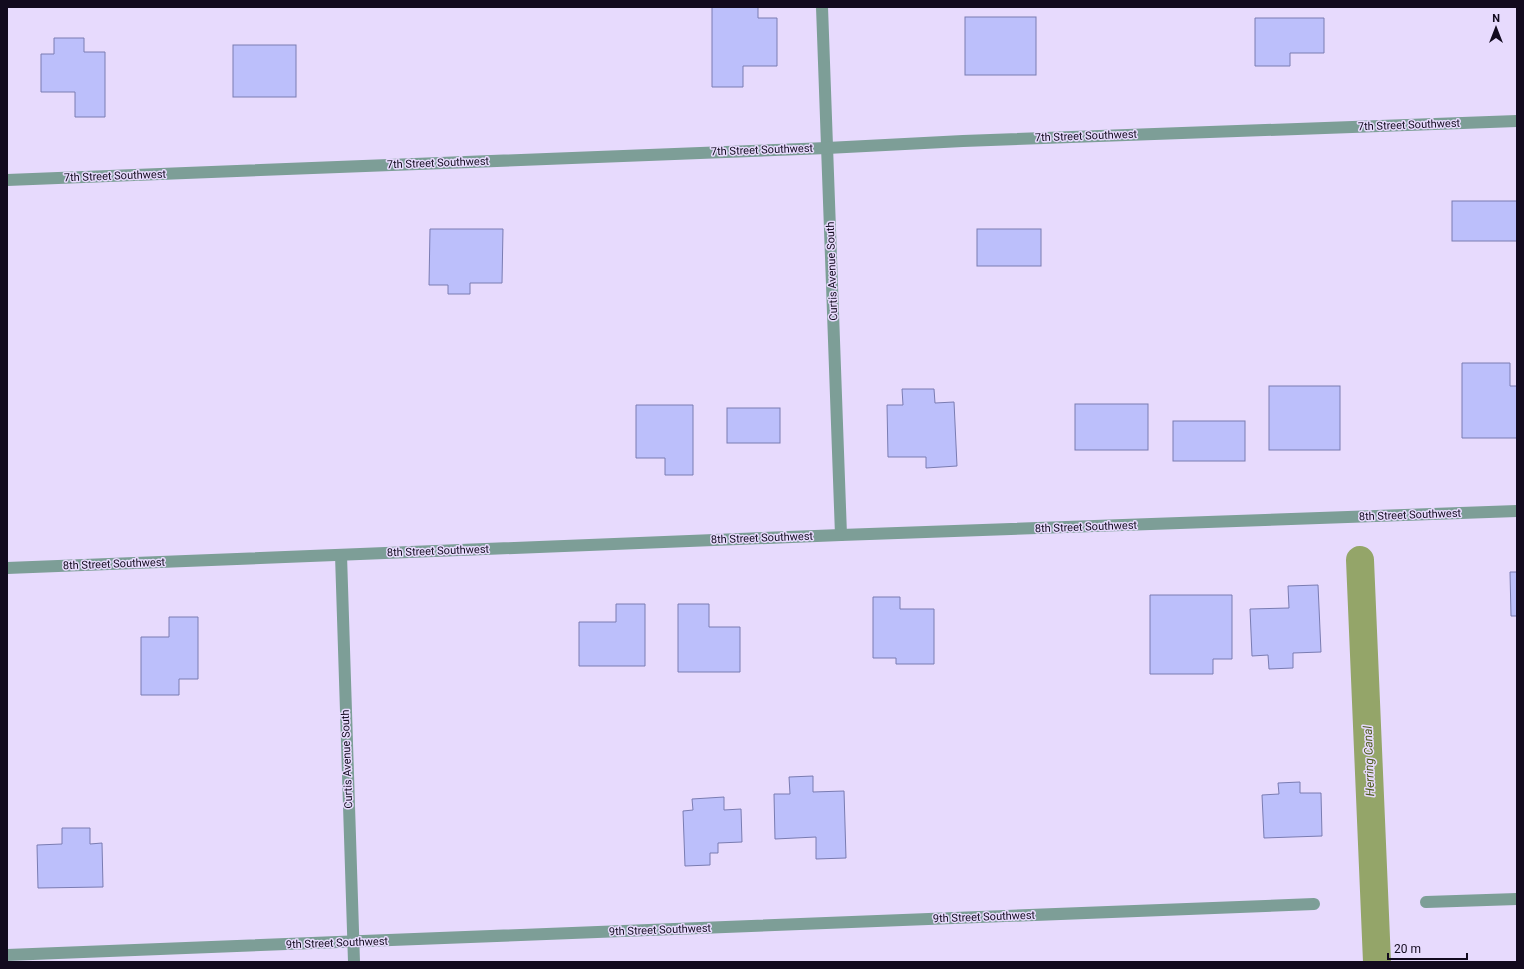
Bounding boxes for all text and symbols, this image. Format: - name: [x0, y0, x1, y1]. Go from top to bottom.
- north arrow: [1476, 8, 1516, 48]
- text: N: [1492, 12, 1500, 25]
- street label: 7th Street Southwest: [1358, 117, 1461, 133]
- street label: 7th Street Southwest: [1035, 128, 1138, 144]
- street label: 7th Street Southwest: [711, 142, 814, 158]
- street label: 7th Street Southwest: [387, 155, 490, 171]
- street label: 7th Street Southwest: [64, 168, 167, 184]
- street label: Curtis Avenue South: [824, 221, 840, 321]
- street label: 8th Street Southwest: [1359, 507, 1462, 523]
- street label: 8th Street Southwest: [1035, 519, 1138, 535]
- street label: 8th Street Southwest: [711, 530, 814, 546]
- street label: 8th Street Southwest: [387, 543, 490, 559]
- street label: 8th Street Southwest: [63, 556, 166, 572]
- street label: Curtis Avenue South: [339, 709, 355, 809]
- water label: Herring Canal: [1361, 725, 1377, 797]
- street label: 9th Street Southwest: [933, 909, 1036, 925]
- street label: 9th Street Southwest: [609, 922, 712, 938]
- street label: 9th Street Southwest: [286, 935, 389, 951]
- scale bar: [1388, 935, 1467, 961]
- text: 20 m: [1394, 942, 1421, 956]

